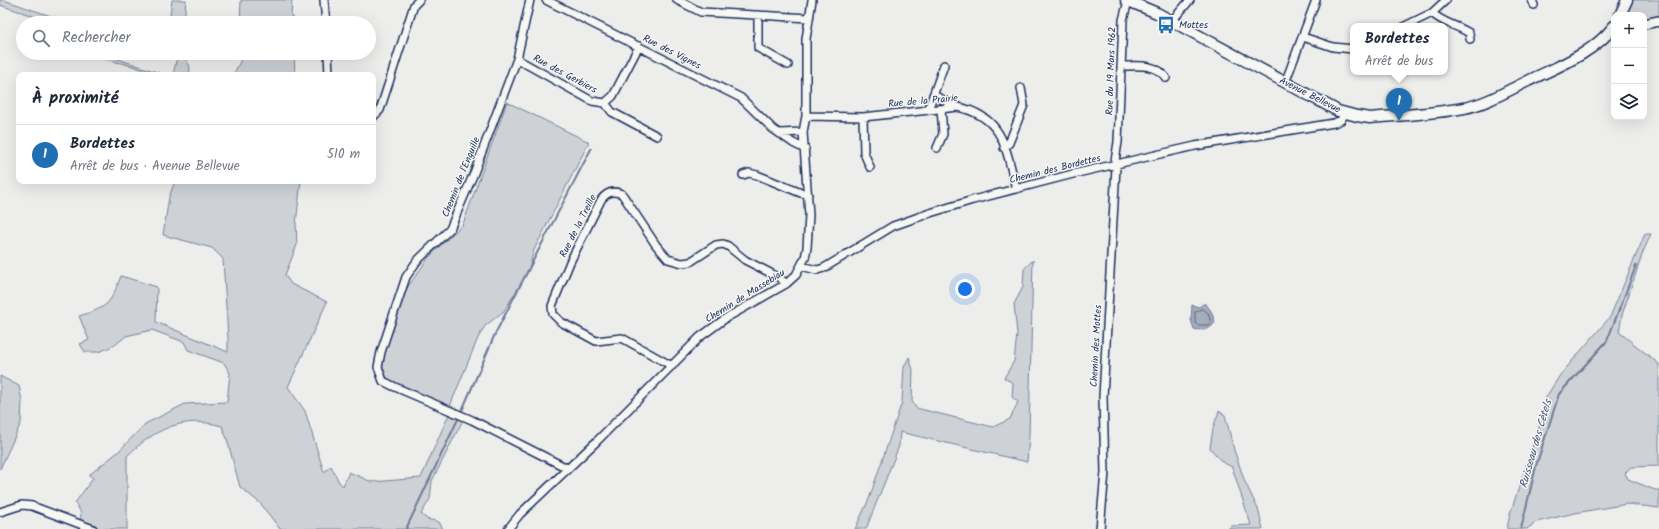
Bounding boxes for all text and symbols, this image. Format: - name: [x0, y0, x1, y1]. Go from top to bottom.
- map controls: [1611, 12, 1647, 120]
- button: +: [1611, 12, 1647, 48]
- bus stop icon: Mottes: [1156, 15, 1176, 35]
- search box: [16, 16, 376, 60]
- place label: Mottes: [1179, 17, 1209, 33]
- popup: [1350, 23, 1448, 75]
- text: Rechercher: [62, 26, 130, 50]
- street label: Rue du 19 Mars 1962: [1101, 26, 1121, 116]
- icon: search: [30, 27, 52, 49]
- text: Bordettes: [1365, 27, 1430, 51]
- street label: Rue des Vignes: [640, 30, 705, 74]
- button: −: [1611, 48, 1647, 84]
- street label: Rue des Gerbiers: [530, 50, 601, 98]
- text: Arrêt de bus: [1365, 51, 1433, 72]
- street label: Avenue Bellevue: [1276, 73, 1344, 118]
- button: layers: [1611, 84, 1647, 120]
- text: À proximité: [32, 85, 119, 112]
- pin: 1: [1386, 88, 1412, 121]
- street label: Rue de la Prairie: [888, 90, 959, 112]
- text: Bordettes: [70, 132, 135, 156]
- street label: Chemin de l'Enguille: [438, 134, 485, 220]
- text: 1: [43, 144, 47, 165]
- text: 510 m: [327, 144, 360, 165]
- street label: Chemin des Bordettes: [1008, 150, 1103, 188]
- text: Arrêt de bus · Avenue Bellevue: [70, 156, 240, 177]
- street label: Rue de la Treille: [555, 191, 601, 260]
- street label: Chemin de Massebiau: [702, 265, 788, 327]
- your location: [955, 279, 975, 299]
- street label: Chemin des Mottes: [1086, 304, 1106, 387]
- water label: Ruisseau des Cètels: [1515, 396, 1558, 490]

